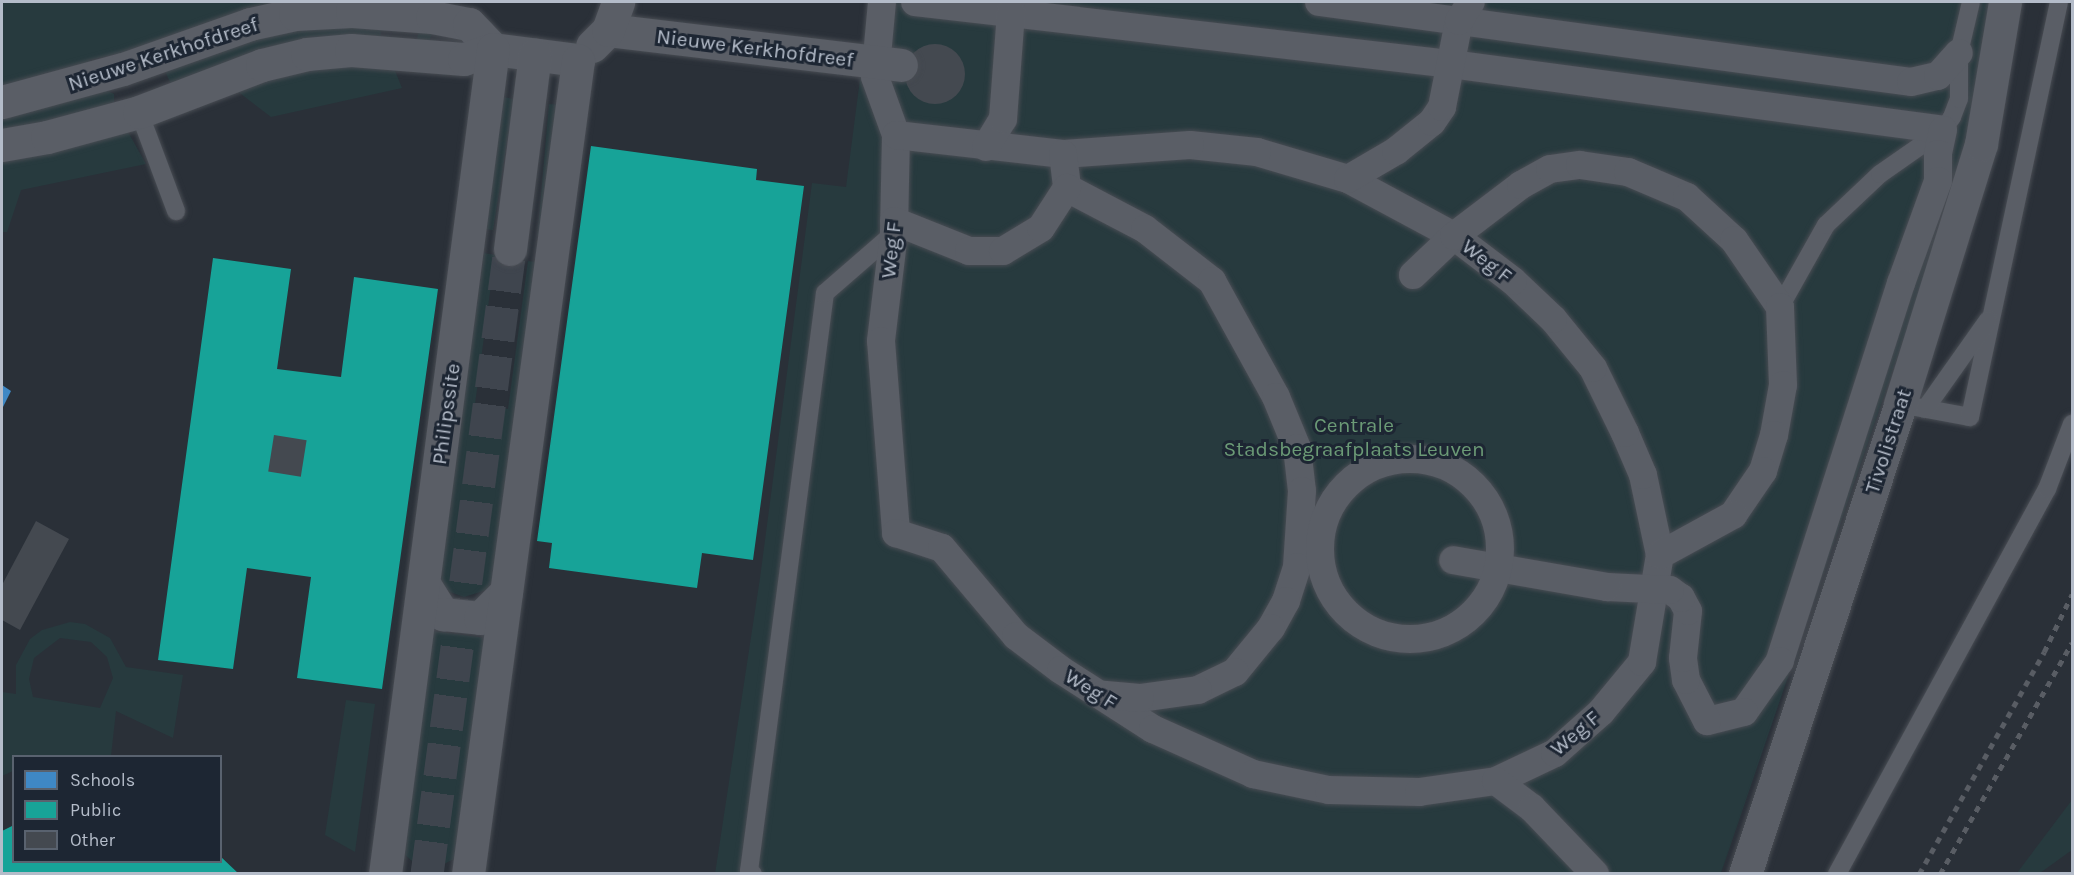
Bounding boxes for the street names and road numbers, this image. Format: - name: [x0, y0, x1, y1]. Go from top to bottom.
- street label: Nieuwe Kerkhofdreef: [65, 11, 261, 97]
- street label: Nieuwe Kerkhofdreef: [655, 23, 855, 73]
- street label: Weg F: [876, 220, 906, 280]
- street label: Weg F: [1457, 234, 1517, 288]
- street label: Philipssite: [426, 362, 466, 466]
- street label: Tivolistraat: [1859, 386, 1917, 496]
- street label: Weg F: [1060, 663, 1122, 715]
- street label: Weg F: [1545, 705, 1605, 761]

